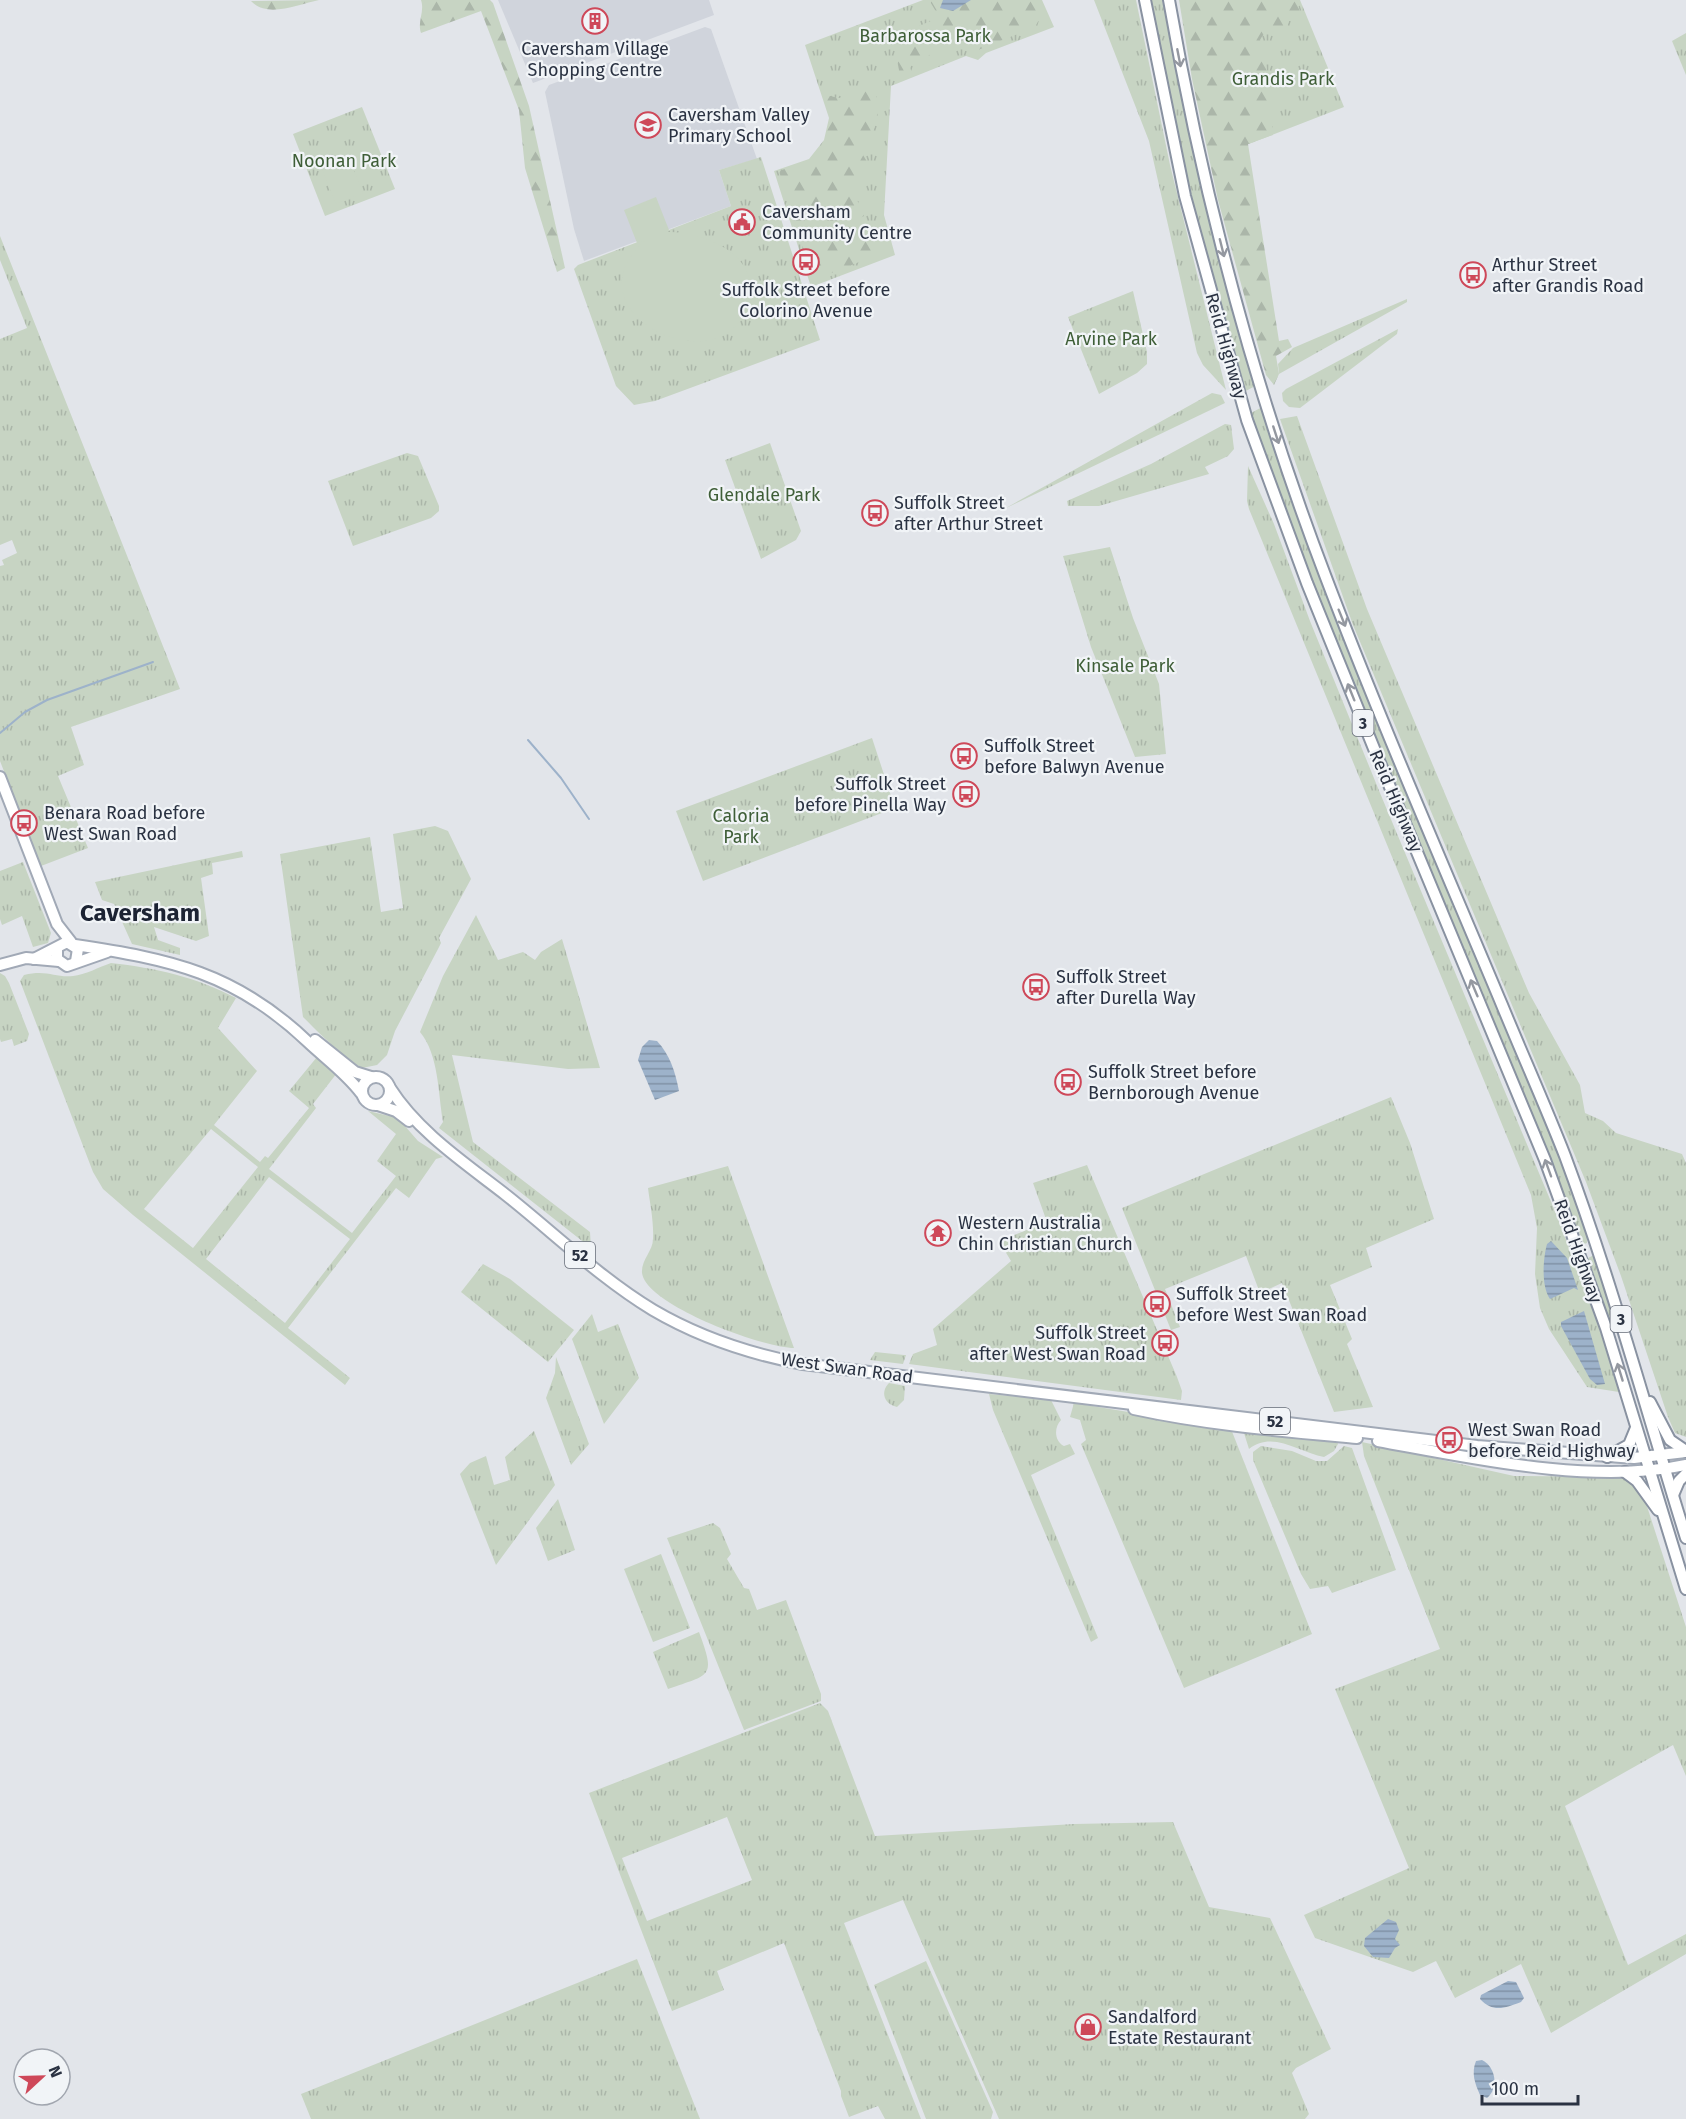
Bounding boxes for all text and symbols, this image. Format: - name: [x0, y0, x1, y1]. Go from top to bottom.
- building icon: Caversham Village Shopping Centre: [580, 6, 610, 36]
- park label: Barbarossa Park: [859, 25, 991, 47]
- place label: Caversham Village Shopping Centre: [521, 38, 669, 81]
- one-way arrow: [1174, 47, 1185, 67]
- park label: Grandis Park: [1232, 68, 1335, 90]
- place label: Caversham Valley Primary School: [668, 104, 810, 147]
- school or university icon: Caversham Valley Primary School: [633, 110, 663, 140]
- park label: Noonan Park: [292, 150, 397, 172]
- place label: Caversham Community Centre: [762, 201, 912, 244]
- public building icon: Caversham Community Centre: [727, 207, 757, 237]
- one-way arrow: [1217, 238, 1229, 257]
- bus stop icon: Suffolk Street before Colorino Avenue: [791, 247, 821, 277]
- place label: Arthur Street after Grandis Road: [1492, 254, 1644, 297]
- bus stop icon: Arthur Street after Grandis Road: [1458, 260, 1488, 290]
- place label: Suffolk Street before Colorino Avenue: [722, 279, 890, 322]
- street label: Reid Highway: [1200, 290, 1252, 402]
- park label: Arvine Park: [1065, 328, 1158, 350]
- one-way arrow: [1272, 425, 1283, 444]
- park label: Glendale Park: [708, 484, 821, 506]
- place label: Suffolk Street after Arthur Street: [894, 492, 1043, 535]
- bus stop icon: Suffolk Street after Arthur Street: [860, 498, 890, 528]
- one-way arrow: [1337, 609, 1348, 627]
- park label: Kinsale Park: [1075, 655, 1175, 677]
- one-way arrow: [1345, 683, 1356, 701]
- road number: 3: [1352, 710, 1374, 736]
- place label: Suffolk Street before Balwyn Avenue: [984, 735, 1165, 778]
- bus stop icon: Suffolk Street before Balwyn Avenue: [949, 741, 979, 771]
- street label: Reid Highway: [1365, 746, 1428, 856]
- place label: Suffolk Street before Pinella Way: [795, 773, 946, 816]
- bus stop icon: Suffolk Street before Pinella Way: [951, 779, 981, 809]
- place label: Benara Road before West Swan Road: [44, 802, 205, 845]
- park label: Caloria Park: [712, 805, 770, 848]
- bus stop icon: Benara Road before West Swan Road: [9, 808, 39, 838]
- district label: Caversham: [80, 899, 200, 927]
- place label: Suffolk Street after Durella Way: [1056, 966, 1196, 1009]
- bus stop icon: Suffolk Street after Durella Way: [1021, 972, 1051, 1002]
- one-way arrow: [1468, 980, 1479, 998]
- place label: Suffolk Street before Bernborough Avenue: [1088, 1061, 1259, 1104]
- bus stop icon: Suffolk Street before Bernborough Avenue: [1053, 1067, 1083, 1097]
- one-way arrow: [1542, 1159, 1553, 1178]
- street label: Reid Highway: [1549, 1196, 1607, 1306]
- place label: Western Australia Chin Christian Church: [958, 1212, 1133, 1255]
- temple icon: Western Australia Chin Christian Church: [923, 1218, 953, 1248]
- road number: 52: [565, 1242, 595, 1268]
- place label: Suffolk Street before West Swan Road: [1176, 1283, 1367, 1326]
- bus stop icon: Suffolk Street before West Swan Road: [1142, 1289, 1172, 1319]
- road number: 3: [1610, 1306, 1632, 1332]
- place label: Suffolk Street after West Swan Road: [969, 1322, 1146, 1365]
- bus stop icon: Suffolk Street after West Swan Road: [1150, 1328, 1180, 1358]
- street label: West Swan Road: [779, 1348, 915, 1388]
- one-way arrow: [1614, 1363, 1625, 1382]
- road number: 52: [1260, 1408, 1290, 1434]
- place label: West Swan Road before Reid Highway: [1468, 1419, 1635, 1462]
- bus stop icon: West Swan Road before Reid Highway: [1434, 1425, 1464, 1455]
- place label: Sandalford Estate Restaurant: [1108, 2006, 1252, 2049]
- shop icon: Sandalford Estate Restaurant: [1073, 2012, 1103, 2042]
- north arrow: [12, 2047, 72, 2107]
- text: N: [45, 2063, 66, 2080]
- scale bar: [1482, 2068, 1578, 2106]
- text: 100 m: [1491, 2078, 1539, 2100]

